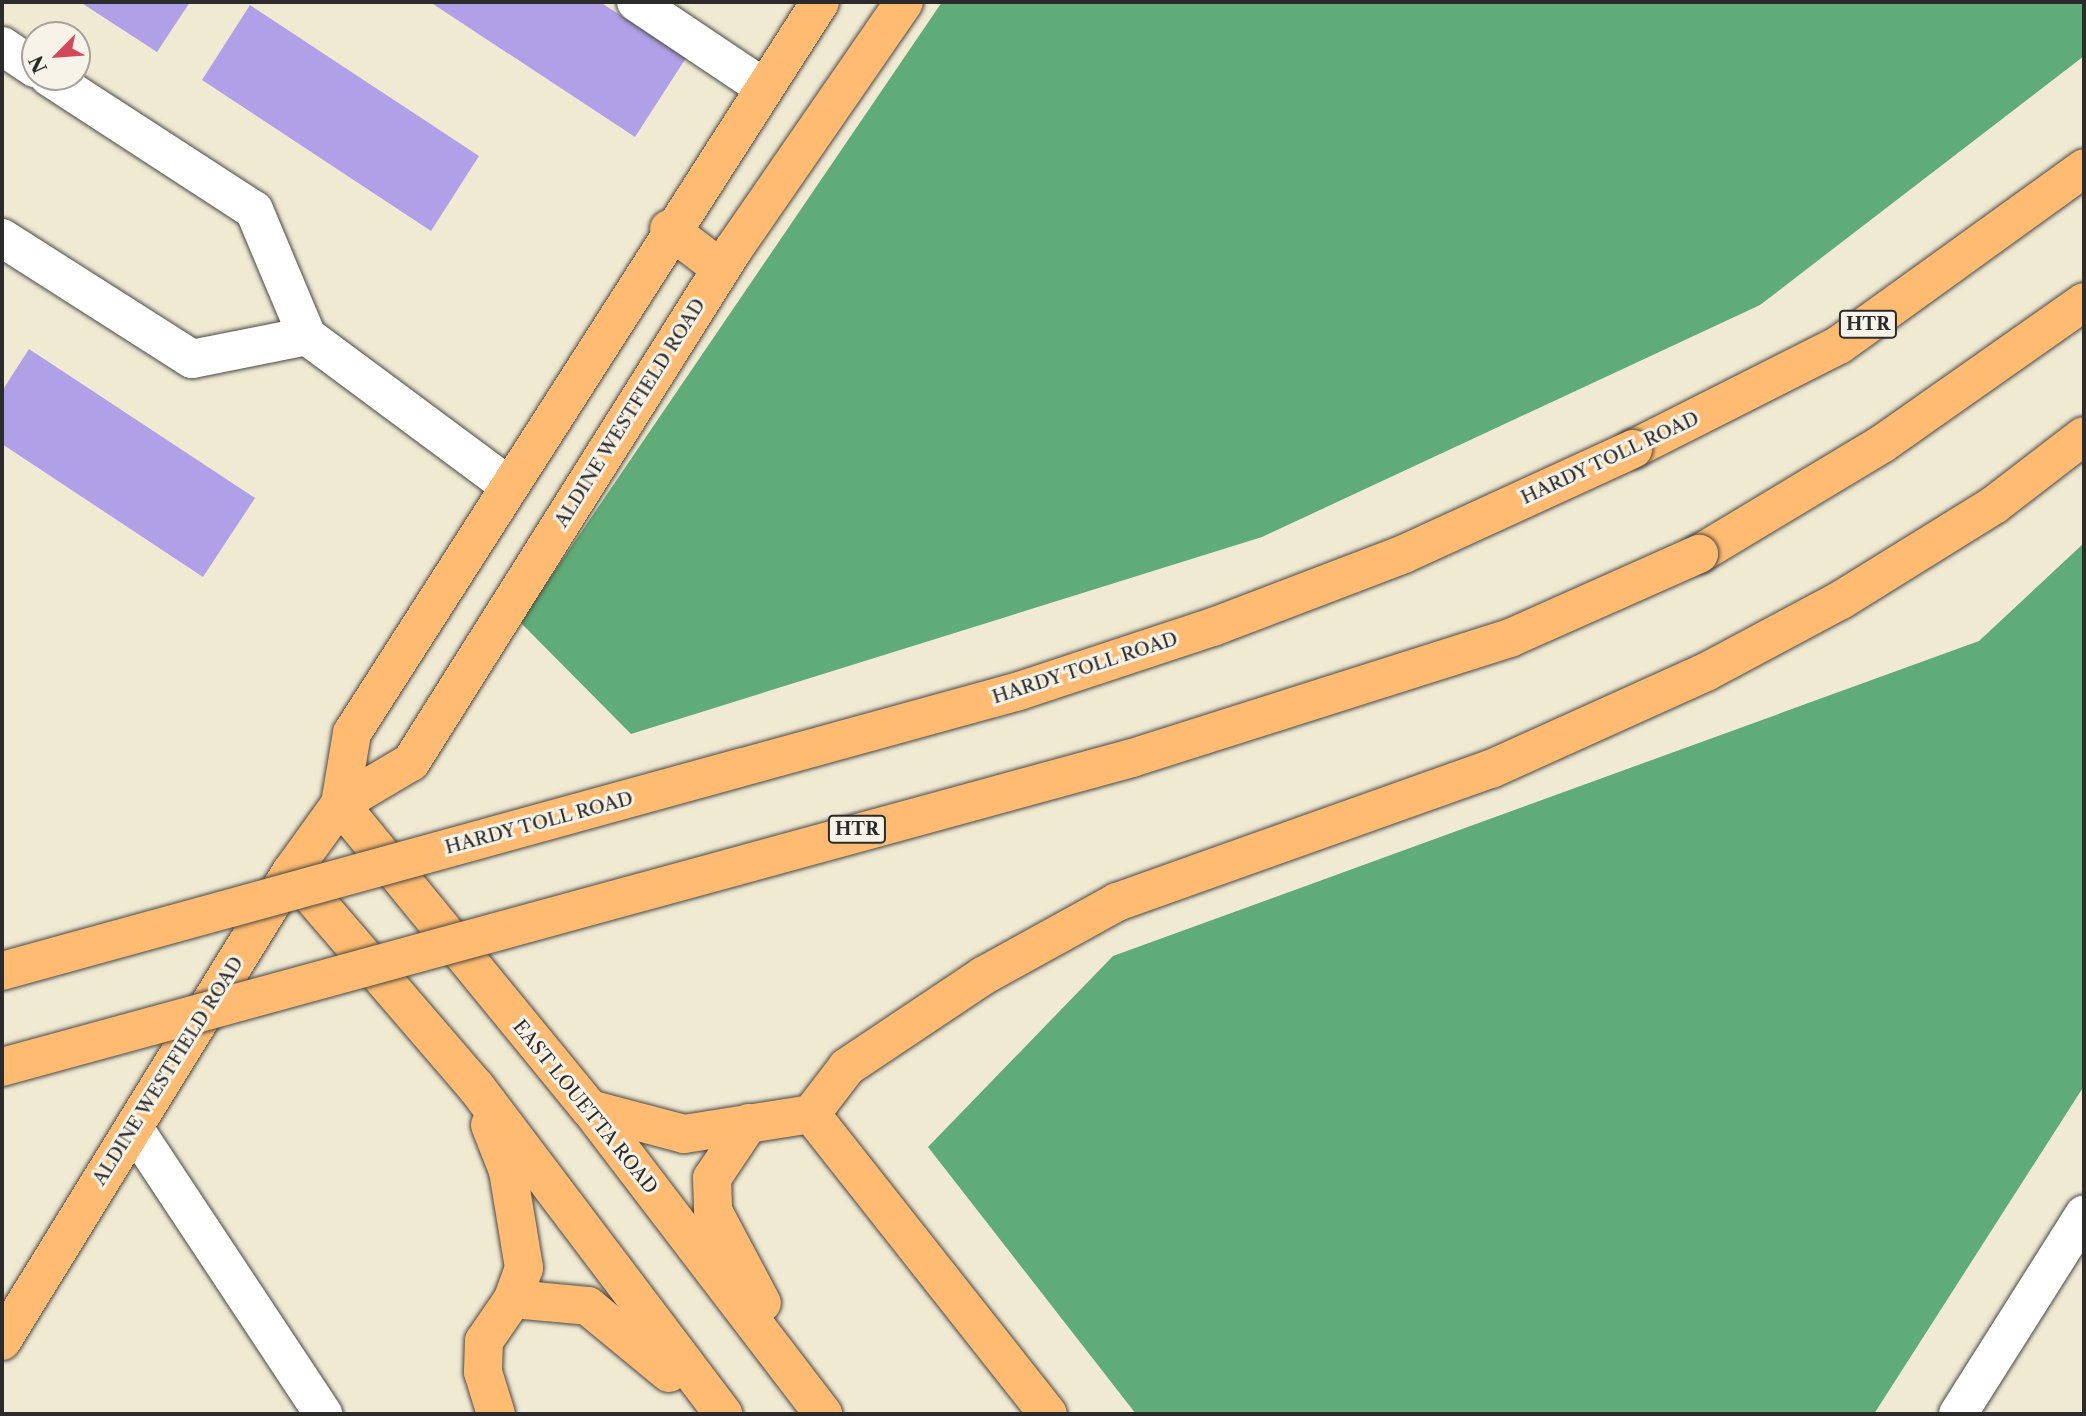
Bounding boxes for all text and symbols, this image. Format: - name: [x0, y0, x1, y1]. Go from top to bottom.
- north arrow: [21, 21, 91, 91]
- text: N: [24, 52, 52, 77]
- street label: ALDINE WESTFIELD ROAD: [550, 294, 710, 532]
- road number: HTR: [1838, 310, 1898, 338]
- street label: HARDY TOLL ROAD: [1517, 406, 1703, 510]
- street label: HARDY TOLL ROAD: [989, 627, 1181, 709]
- street label: HARDY TOLL ROAD: [442, 787, 636, 859]
- road number: HTR: [827, 814, 887, 844]
- street label: ALDINE WESTFIELD ROAD: [88, 952, 248, 1190]
- street label: EAST LOUETTA ROAD: [507, 1015, 663, 1199]

